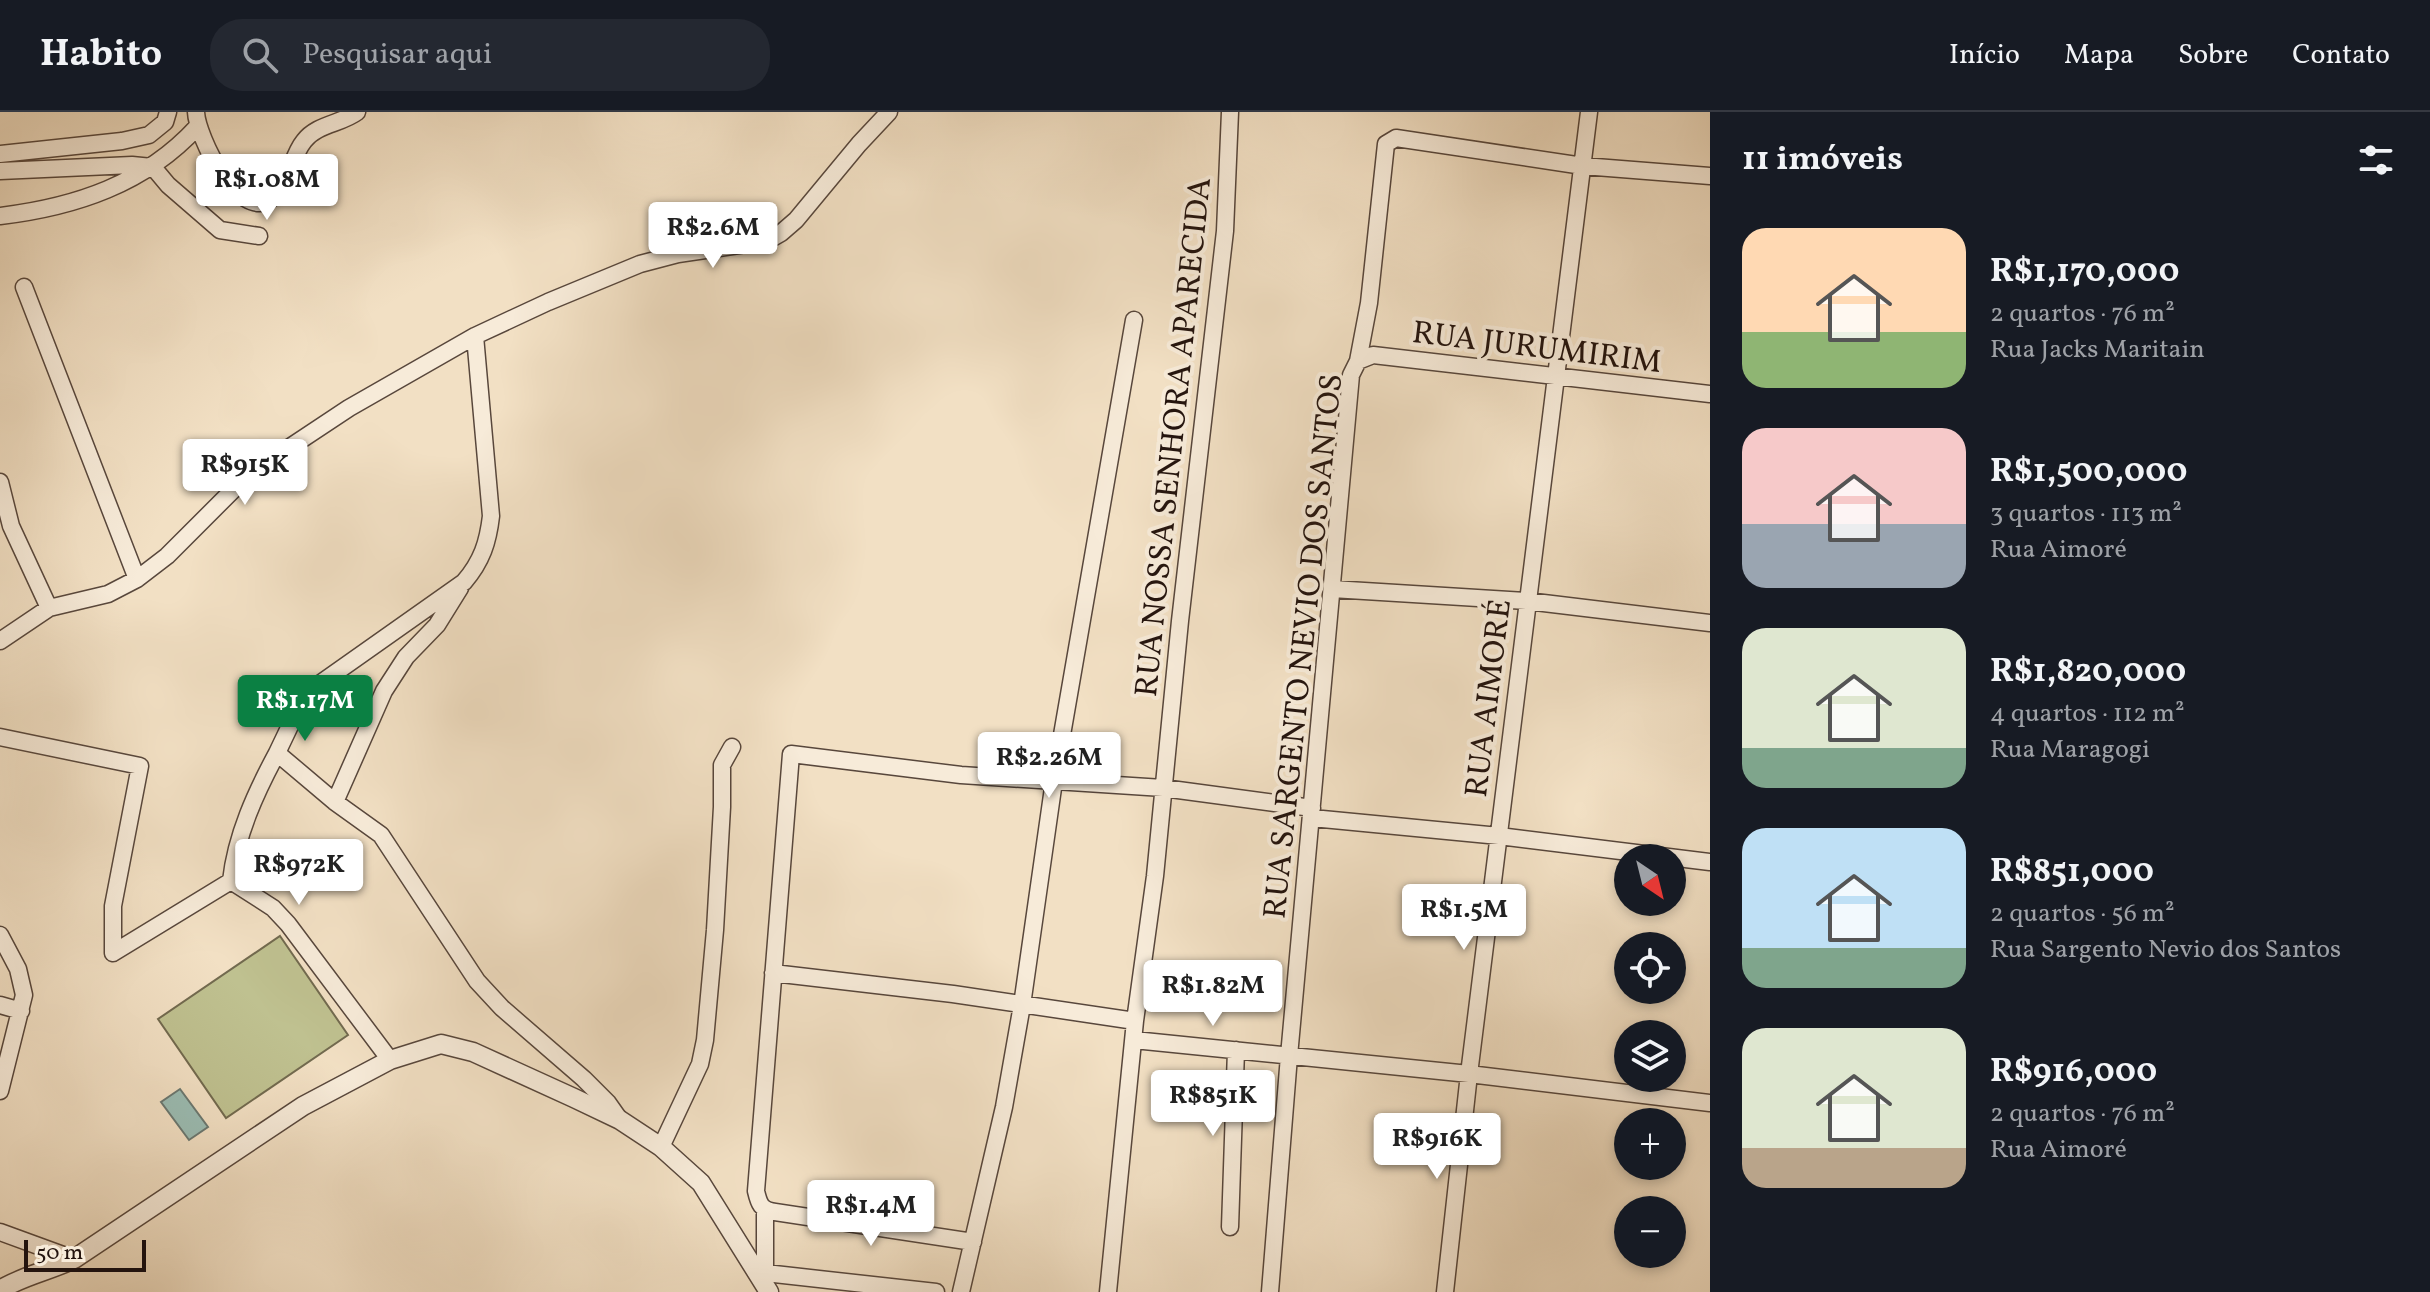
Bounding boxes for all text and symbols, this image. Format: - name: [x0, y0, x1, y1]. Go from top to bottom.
- search box: [210, 19, 770, 91]
- text: Habito: [40, 29, 162, 82]
- icon: search: [238, 33, 282, 77]
- text: Pesquisar aqui: [302, 34, 492, 76]
- text: Início: [1949, 36, 2020, 75]
- text: Mapa: [2064, 36, 2134, 75]
- text: Sobre: [2178, 36, 2248, 75]
- text: Contato: [2292, 36, 2390, 75]
- text: 11 imóveis: [1742, 137, 1903, 184]
- icon: filters: [2354, 138, 2398, 182]
- pin: R$1.08M: [193, 154, 341, 222]
- text: R$1.08M: [214, 162, 320, 198]
- street label: RUA NOSSA SENHORA APARECIDA: [1126, 175, 1224, 699]
- pin: R$2.6M: [648, 202, 778, 270]
- text: R$2.6M: [666, 210, 760, 246]
- text: R$1,170,000: [1990, 249, 2179, 296]
- icon: home: [1806, 260, 1902, 356]
- text: 2 quartos · 76 m²: [1990, 296, 2175, 332]
- street label: RUA JURUMIRIM: [1409, 312, 1664, 386]
- text: Rua Jacks Maritain: [1990, 332, 2205, 368]
- street label: RUA SARGENTO NEVIO DOS SANTOS: [1254, 372, 1355, 921]
- pin: R$915K: [180, 439, 310, 507]
- text: R$915K: [201, 447, 289, 483]
- text: R$1,500,000: [1990, 449, 2188, 496]
- icon: home: [1806, 460, 1902, 556]
- text: 3 quartos · 113 m²: [1990, 496, 2182, 532]
- text: Rua Aimoré: [1990, 532, 2127, 568]
- street label: RUA AIMORÉ: [1456, 597, 1524, 800]
- text: R$1,820,000: [1990, 649, 2186, 696]
- icon: home: [1806, 660, 1902, 756]
- pin: R$1.17M: [231, 675, 379, 743]
- text: R$1.17M: [256, 683, 354, 719]
- text: 4 quartos · 112 m²: [1990, 696, 2185, 732]
- pin: R$2.26M: [975, 732, 1123, 800]
- text: Rua Maragogi: [1990, 732, 2150, 768]
- text: R$2.26M: [996, 740, 1102, 776]
- pin: R$972K: [234, 839, 364, 907]
- north arrow: [1614, 844, 1686, 916]
- map controls: [1614, 844, 1686, 1268]
- text: R$972K: [253, 847, 345, 883]
- text: R$851,000: [1990, 849, 2154, 896]
- icon: home: [1806, 860, 1902, 956]
- pin: R$1.5M: [1399, 884, 1529, 952]
- text: R$1.5M: [1420, 892, 1508, 928]
- text: 2 quartos · 56 m²: [1990, 896, 2175, 932]
- button: locate: [1614, 932, 1686, 1004]
- text: Rua Sargento Nevio dos Santos: [1990, 932, 2341, 968]
- pin: R$1.82M: [1139, 960, 1287, 1028]
- text: R$1.82M: [1161, 968, 1265, 1004]
- button: layers: [1614, 1020, 1686, 1092]
- text: R$916,000: [1990, 1049, 2157, 1096]
- icon: home: [1806, 1060, 1902, 1156]
- pin: R$851K: [1148, 1070, 1278, 1138]
- text: R$851K: [1169, 1078, 1257, 1114]
- text: 2 quartos · 76 m²: [1990, 1096, 2175, 1132]
- button: +: [1614, 1108, 1686, 1180]
- pin: R$916K: [1372, 1113, 1502, 1181]
- text: R$916K: [1392, 1121, 1482, 1157]
- text: Rua Aimoré: [1990, 1132, 2127, 1168]
- pin: R$1.4M: [806, 1180, 936, 1248]
- text: R$1.4M: [825, 1188, 917, 1224]
- button: −: [1614, 1196, 1686, 1268]
- scale bar: [24, 1236, 146, 1272]
- text: 50 m: [36, 1238, 83, 1269]

